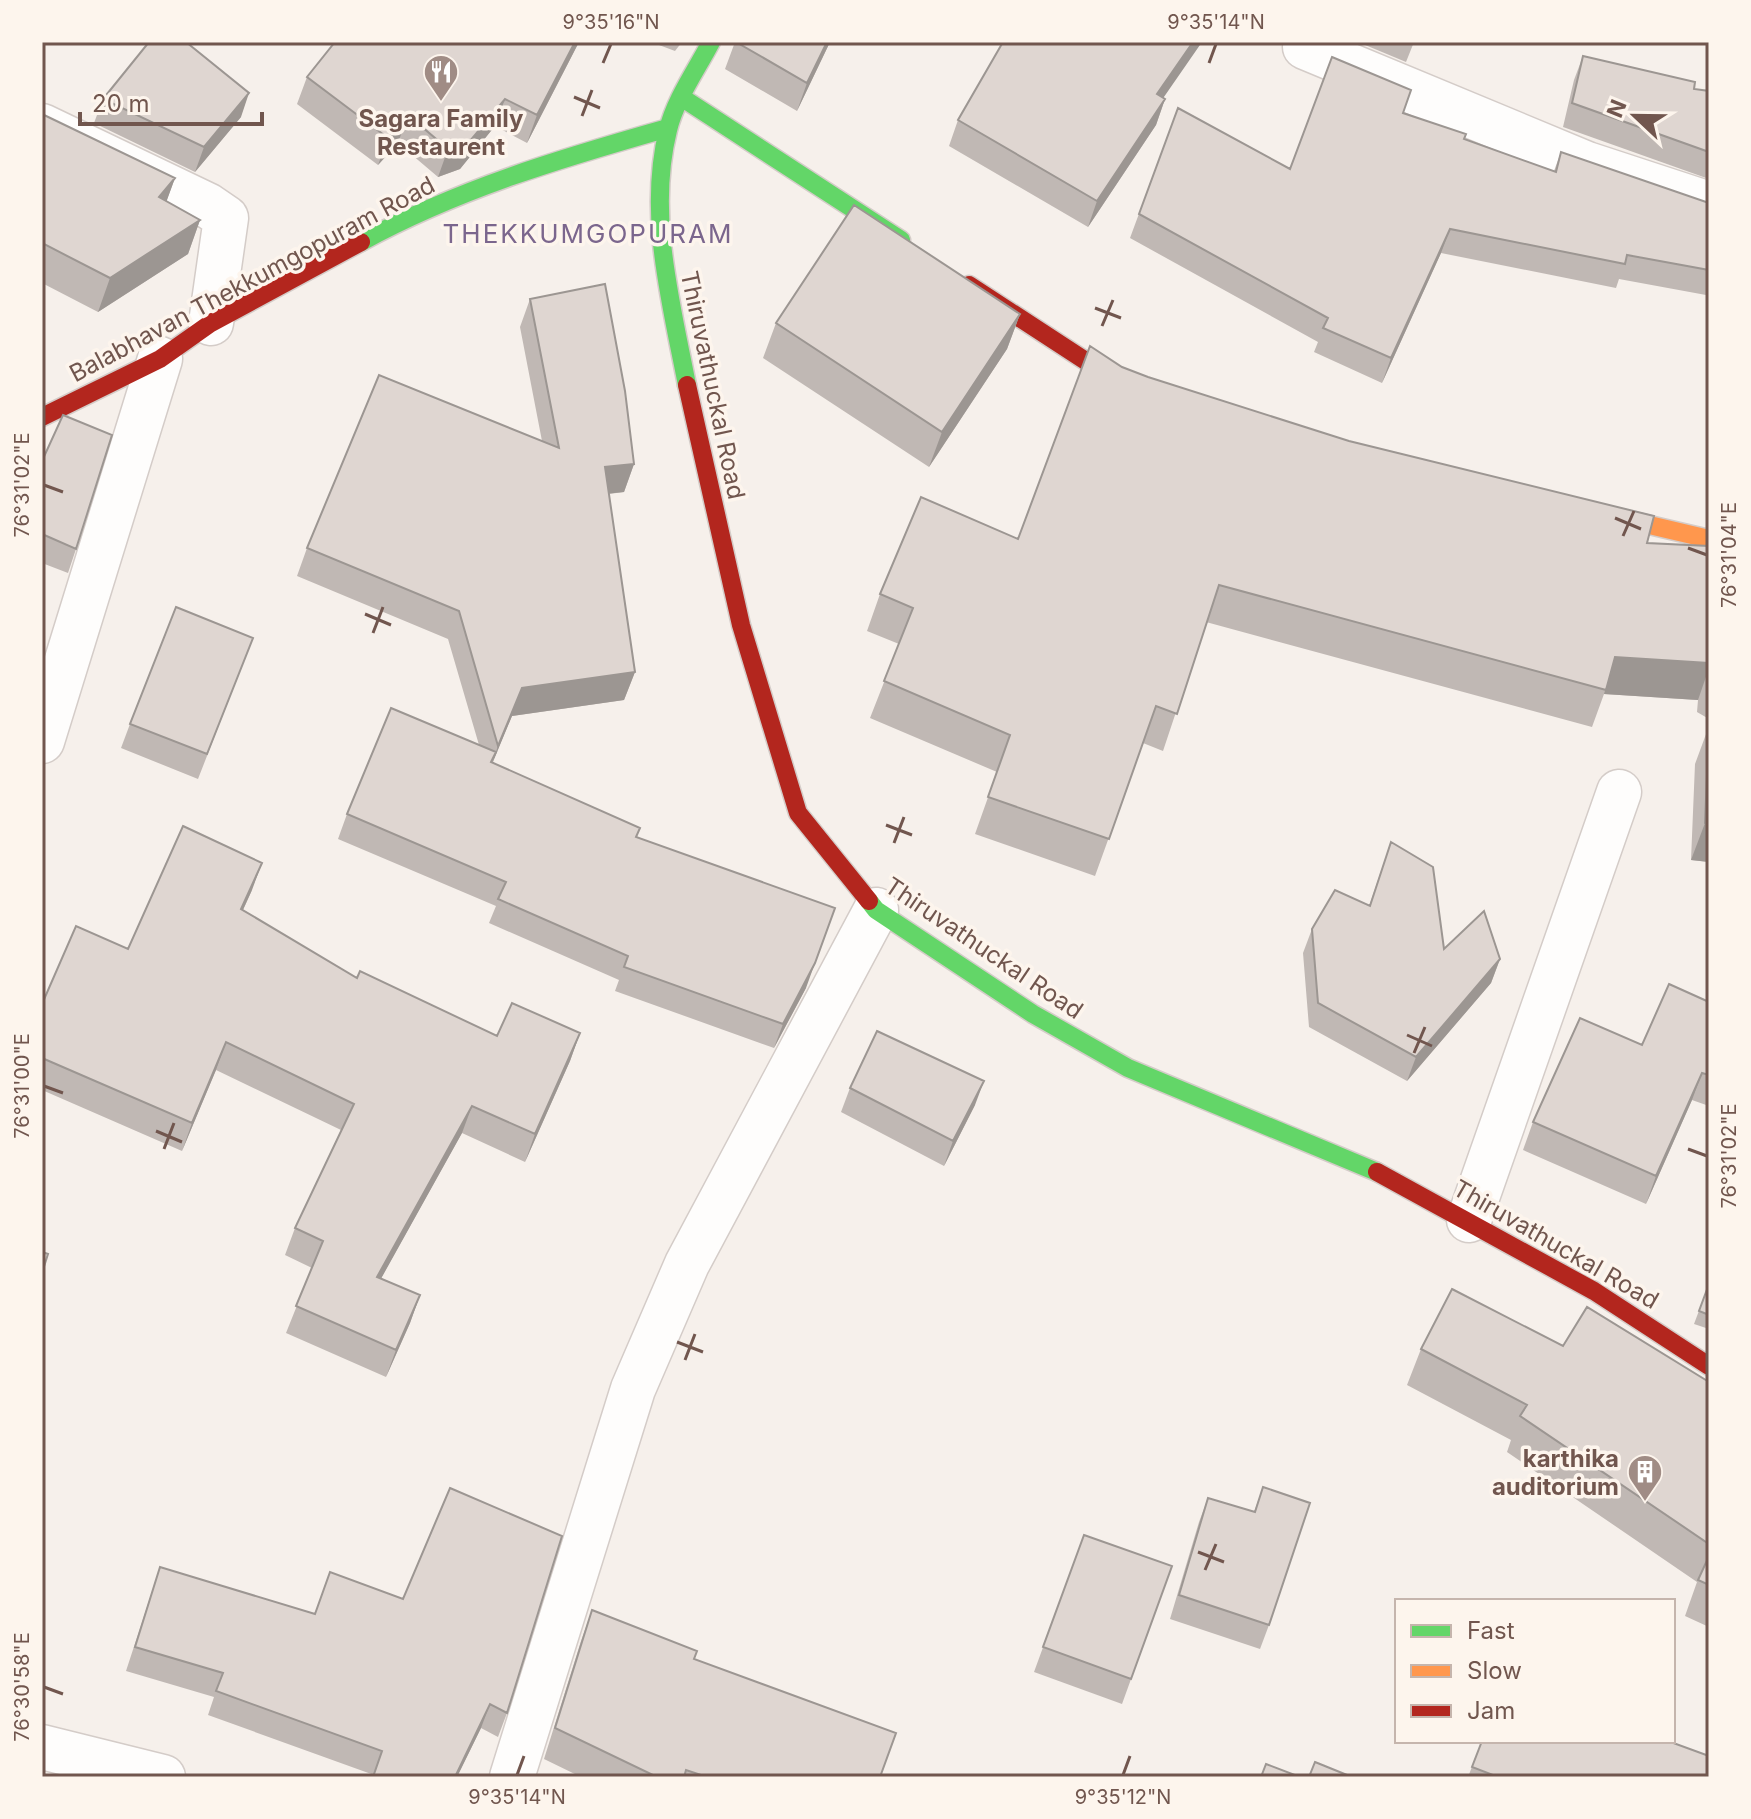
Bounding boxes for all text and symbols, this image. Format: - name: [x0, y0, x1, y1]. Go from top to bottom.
- text: 9°35'16"N: [563, 10, 659, 34]
- text: 9°35'14"N: [1167, 10, 1265, 34]
- restaurant icon: Sagara Family Restaurent: [422, 53, 460, 103]
- scale bar: [80, 76, 262, 126]
- north arrow: [1595, 76, 1675, 156]
- text: 20 m: [92, 89, 150, 118]
- text: N: [1601, 96, 1632, 121]
- place label: Sagara Family Restaurent: [358, 104, 524, 161]
- street label: Balabhavan Thekkumgopuram Road: [64, 170, 440, 388]
- district label: THEKKUMGOPURAM: [443, 218, 733, 249]
- street label: Thiruvathuckal Road: [675, 268, 751, 502]
- text: 76°31'02"E: [10, 432, 34, 538]
- text: 76°31'04"E: [1717, 502, 1741, 608]
- street label: Thiruvathuckal Road: [879, 871, 1089, 1025]
- text: 76°31'00"E: [10, 1033, 34, 1139]
- text: 76°31'02"E: [1717, 1103, 1741, 1209]
- street label: Thiruvathuckal Road: [1448, 1173, 1664, 1315]
- place label: karthika auditorium: [1492, 1444, 1619, 1501]
- building icon: karthika auditorium: [1626, 1453, 1664, 1503]
- legend: [1395, 1599, 1675, 1743]
- text: Fast: [1467, 1616, 1515, 1645]
- text: 76°30'58"E: [10, 1632, 34, 1742]
- text: Slow: [1467, 1656, 1522, 1685]
- text: Jam: [1467, 1696, 1515, 1725]
- text: 9°35'14"N: [468, 1785, 566, 1809]
- text: 9°35'12"N: [1075, 1785, 1171, 1809]

